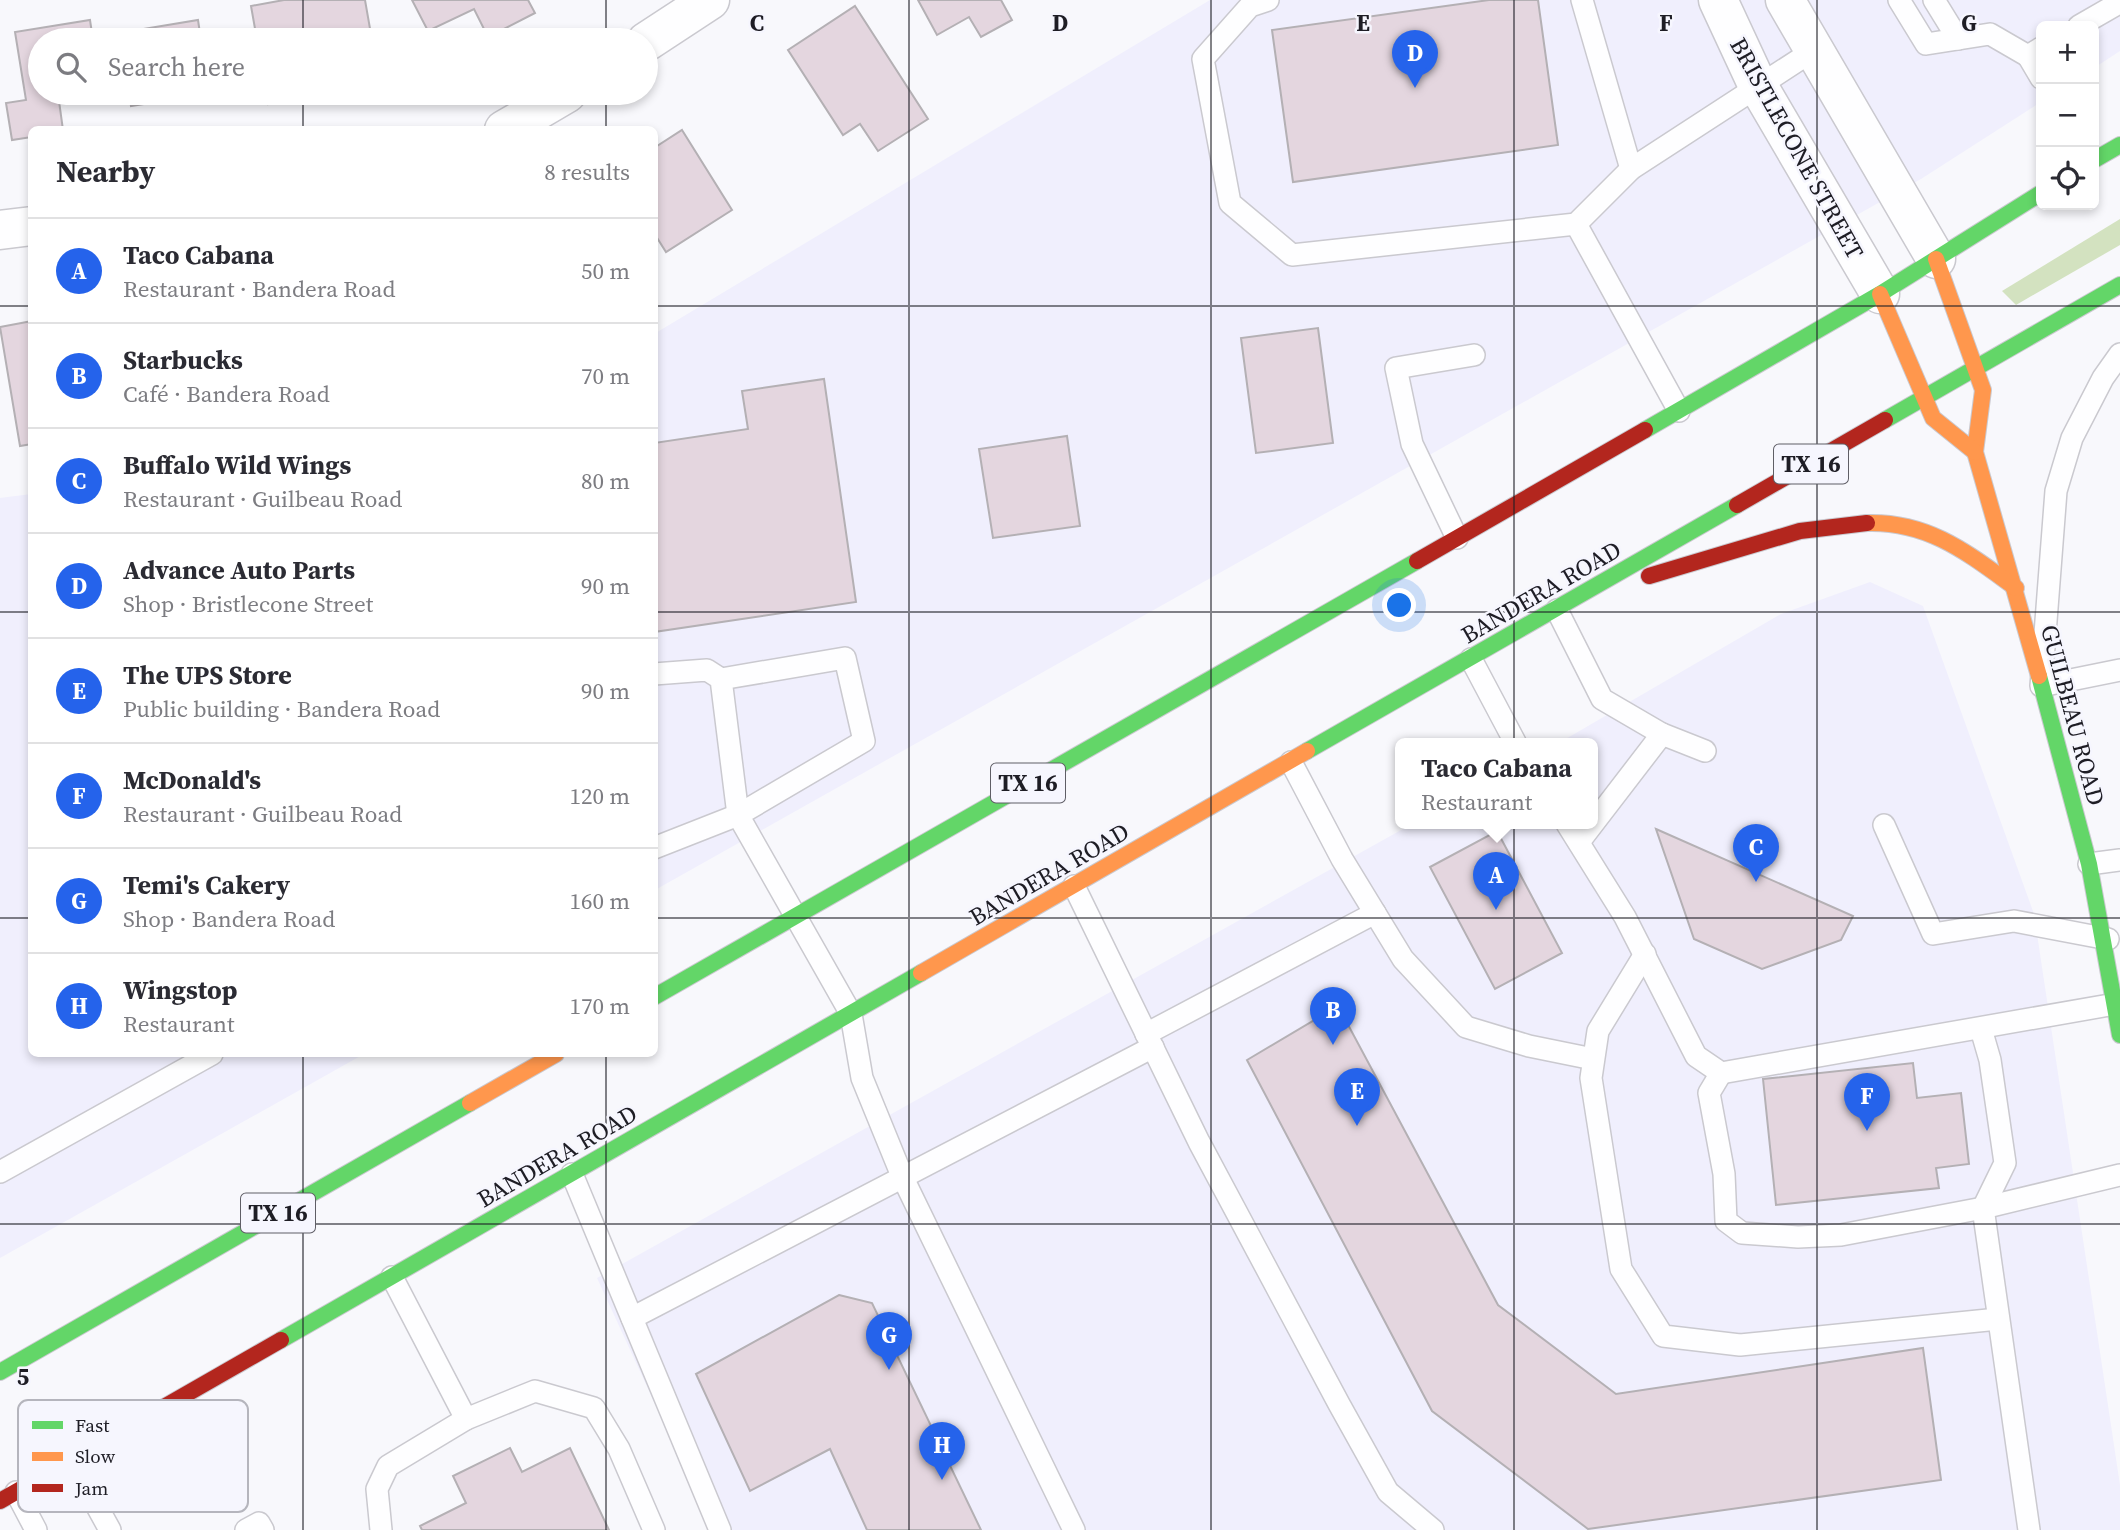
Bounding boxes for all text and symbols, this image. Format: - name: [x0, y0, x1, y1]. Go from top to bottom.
- text: C: [750, 7, 764, 39]
- text: D: [1052, 7, 1068, 39]
- text: E: [1356, 7, 1370, 39]
- text: F: [1659, 7, 1673, 39]
- text: G: [1961, 7, 1977, 39]
- map controls: [2036, 21, 2099, 210]
- button: +: [2036, 21, 2099, 84]
- search box: [28, 28, 658, 105]
- pin: D: [1392, 30, 1438, 88]
- street label: BRISTLECONE STREET: [1722, 31, 1872, 265]
- icon: search: [52, 48, 90, 86]
- text: Search here: [108, 49, 245, 85]
- button: −: [2036, 84, 2099, 147]
- button: locate: [2036, 147, 2099, 210]
- text: Nearby: [56, 151, 155, 192]
- text: 8 results: [544, 156, 630, 188]
- text: Taco Cabana: [123, 237, 274, 273]
- text: A: [71, 255, 87, 287]
- text: 50 m: [581, 255, 630, 287]
- text: Restaurant · Bandera Road: [123, 273, 395, 305]
- text: Starbucks: [123, 342, 243, 378]
- text: B: [72, 360, 86, 392]
- text: 70 m: [581, 360, 630, 392]
- text: Café · Bandera Road: [123, 378, 330, 410]
- road number: TX 16: [1774, 445, 1848, 484]
- text: Buffalo Wild Wings: [123, 447, 351, 483]
- text: C: [72, 465, 86, 497]
- text: 80 m: [581, 465, 630, 497]
- text: Restaurant · Guilbeau Road: [123, 483, 402, 515]
- street label: BANDERA ROAD: [1455, 533, 1627, 651]
- text: Advance Auto Parts: [123, 552, 355, 588]
- text: D: [71, 570, 87, 602]
- text: 90 m: [581, 570, 630, 602]
- text: Shop · Bristlecone Street: [123, 588, 373, 620]
- your location: [1382, 588, 1416, 622]
- street label: GUILBEAU ROAD: [2033, 621, 2113, 809]
- text: The UPS Store: [123, 657, 292, 693]
- text: E: [72, 675, 86, 707]
- text: 90 m: [581, 675, 630, 707]
- text: Public building · Bandera Road: [123, 693, 440, 725]
- popup: [1395, 738, 1598, 829]
- text: Taco Cabana: [1421, 750, 1572, 786]
- text: McDonald's: [123, 762, 261, 798]
- road number: TX 16: [991, 764, 1065, 803]
- text: F: [72, 780, 86, 812]
- text: 120 m: [569, 780, 630, 812]
- text: Restaurant: [1421, 786, 1532, 818]
- text: Restaurant · Guilbeau Road: [123, 798, 402, 830]
- street label: BANDERA ROAD: [963, 815, 1135, 933]
- pin: C: [1733, 824, 1779, 882]
- pin: A: [1473, 852, 1519, 910]
- text: Temi's Cakery: [123, 867, 290, 903]
- text: G: [71, 885, 87, 917]
- text: 160 m: [569, 885, 630, 917]
- text: Shop · Bandera Road: [123, 903, 335, 935]
- text: Wingstop: [123, 972, 237, 1008]
- pin: B: [1310, 987, 1356, 1045]
- text: H: [70, 990, 88, 1022]
- text: 170 m: [569, 990, 630, 1022]
- text: Restaurant: [123, 1008, 234, 1040]
- pin: E: [1334, 1068, 1380, 1126]
- pin: F: [1844, 1073, 1890, 1131]
- street label: BANDERA ROAD: [471, 1097, 643, 1215]
- road number: TX 16: [241, 1194, 315, 1232]
- pin: G: [866, 1312, 912, 1370]
- text: 5: [17, 1361, 29, 1393]
- legend: [18, 1400, 248, 1512]
- text: Fast: [75, 1412, 110, 1438]
- pin: H: [919, 1422, 965, 1480]
- text: Slow: [75, 1443, 116, 1469]
- text: Jam: [74, 1475, 108, 1501]

